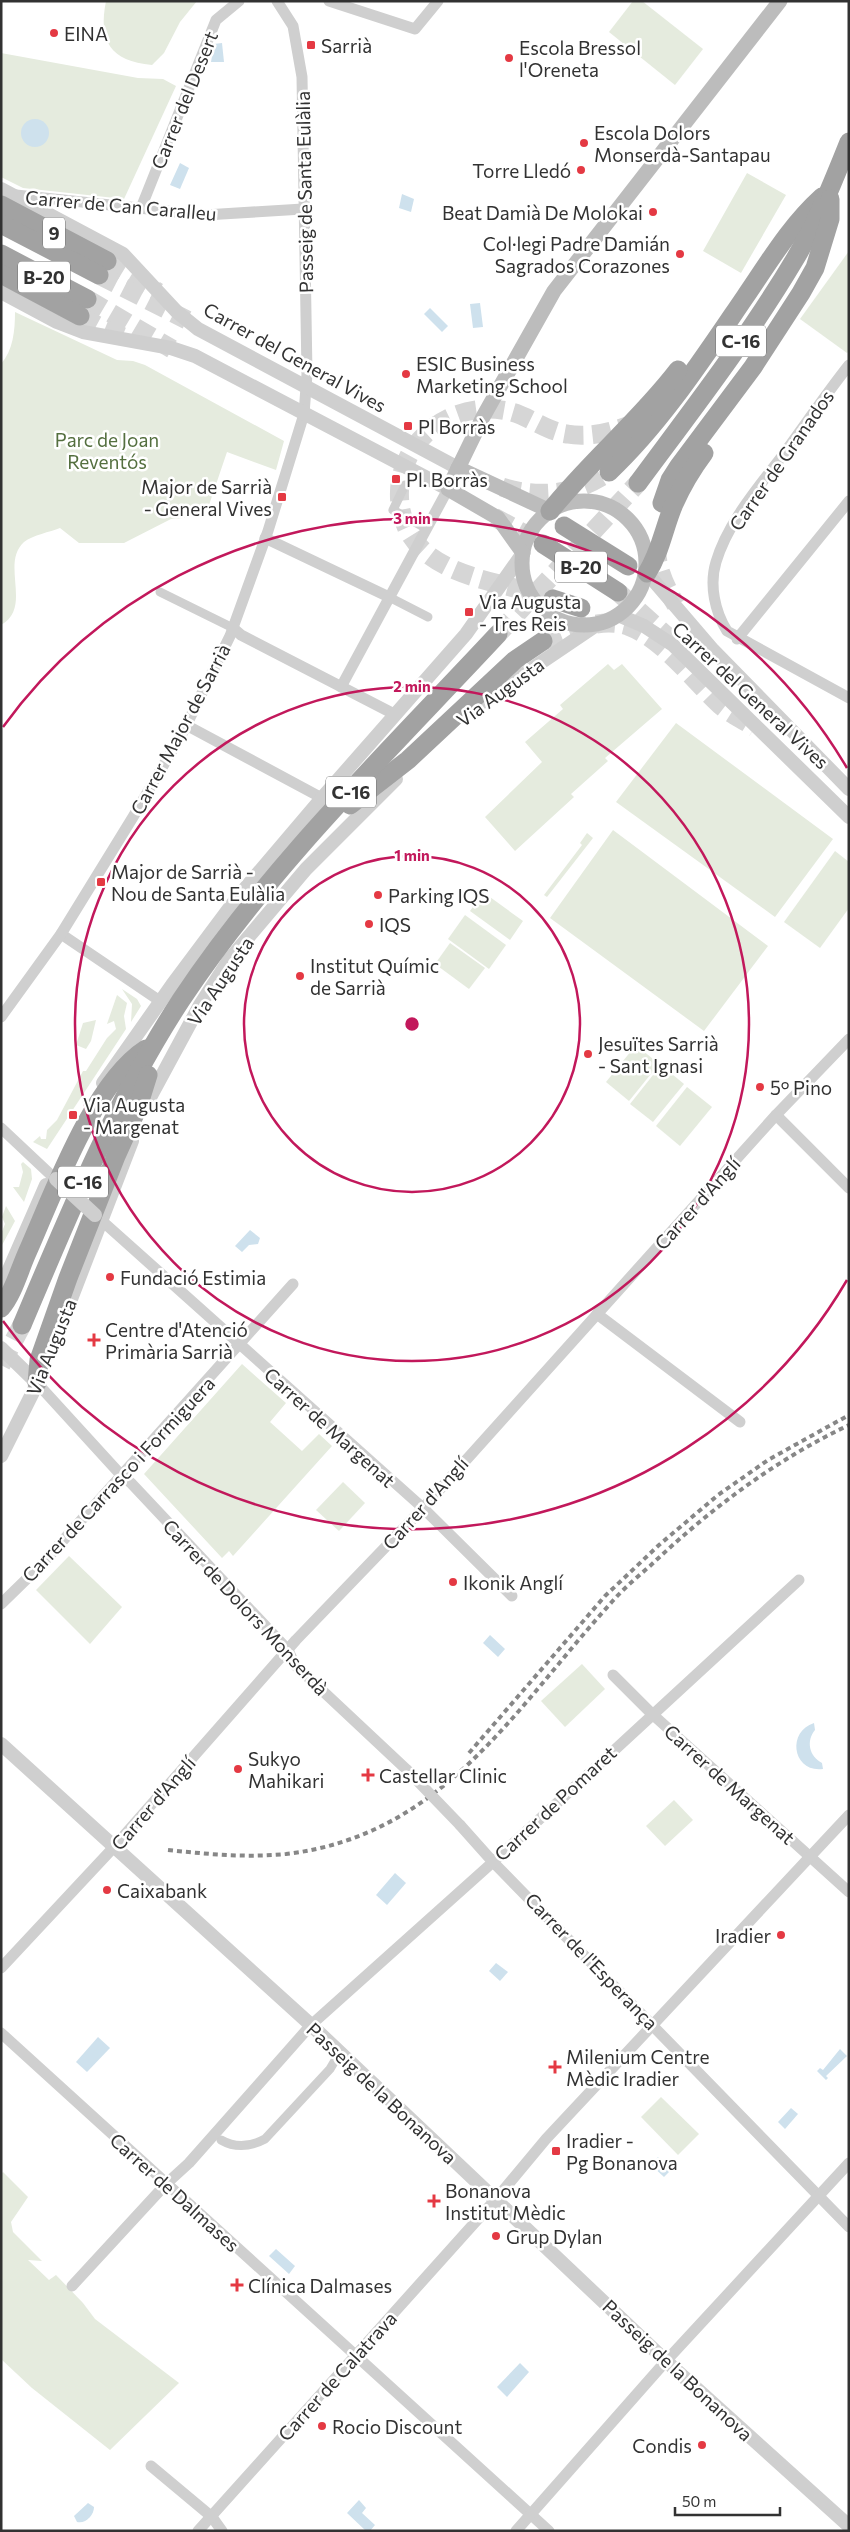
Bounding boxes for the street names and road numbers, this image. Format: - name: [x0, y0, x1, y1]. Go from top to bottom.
- street label: Carrer del Desert: [146, 28, 222, 172]
- street label: Passeig de Santa Eulàlia: [291, 91, 317, 293]
- street label: Carrer de Can Caralleu: [24, 185, 218, 225]
- road number: 9: [43, 218, 65, 248]
- road number: B-20: [18, 262, 70, 292]
- street label: Carrer del General Vives: [200, 297, 390, 417]
- road number: C-16: [716, 326, 766, 356]
- street label: Carrer de Granados: [724, 385, 838, 535]
- road number: B-20: [555, 552, 607, 582]
- street label: Carrer del General Vives: [668, 617, 834, 773]
- street label: Carrer Major de Sarrià: [125, 640, 235, 818]
- street label: Via Augusta: [452, 653, 548, 731]
- road number: C-16: [326, 776, 376, 808]
- street label: Via Augusta: [182, 932, 258, 1030]
- street label: Carrer d'Anglí: [649, 1151, 745, 1254]
- road number: C-16: [58, 1166, 108, 1198]
- street label: Via Augusta: [21, 1295, 81, 1399]
- street label: Carrer de Margenat: [260, 1362, 400, 1492]
- street label: Carrer de Carrasco i Formiguera: [17, 1372, 219, 1586]
- street label: Carrer d'Anglí: [377, 1451, 473, 1554]
- street label: Carrer de Dolors Monserdà: [159, 1514, 333, 1700]
- street label: Carrer de Margenat: [660, 1719, 800, 1849]
- street label: Carrer de Pomaret: [489, 1741, 621, 1865]
- street label: Carrer d'Anglí: [106, 1751, 201, 1855]
- street label: Carrer de l'Esperança: [521, 1888, 663, 2034]
- street label: Passeig de la Bonanova: [302, 2017, 462, 2169]
- street label: Carrer de Dalmases: [106, 2128, 244, 2256]
- street label: Passeig de la Bonanova: [598, 2294, 758, 2446]
- street label: Carrer de Calatrava: [273, 2307, 401, 2445]

